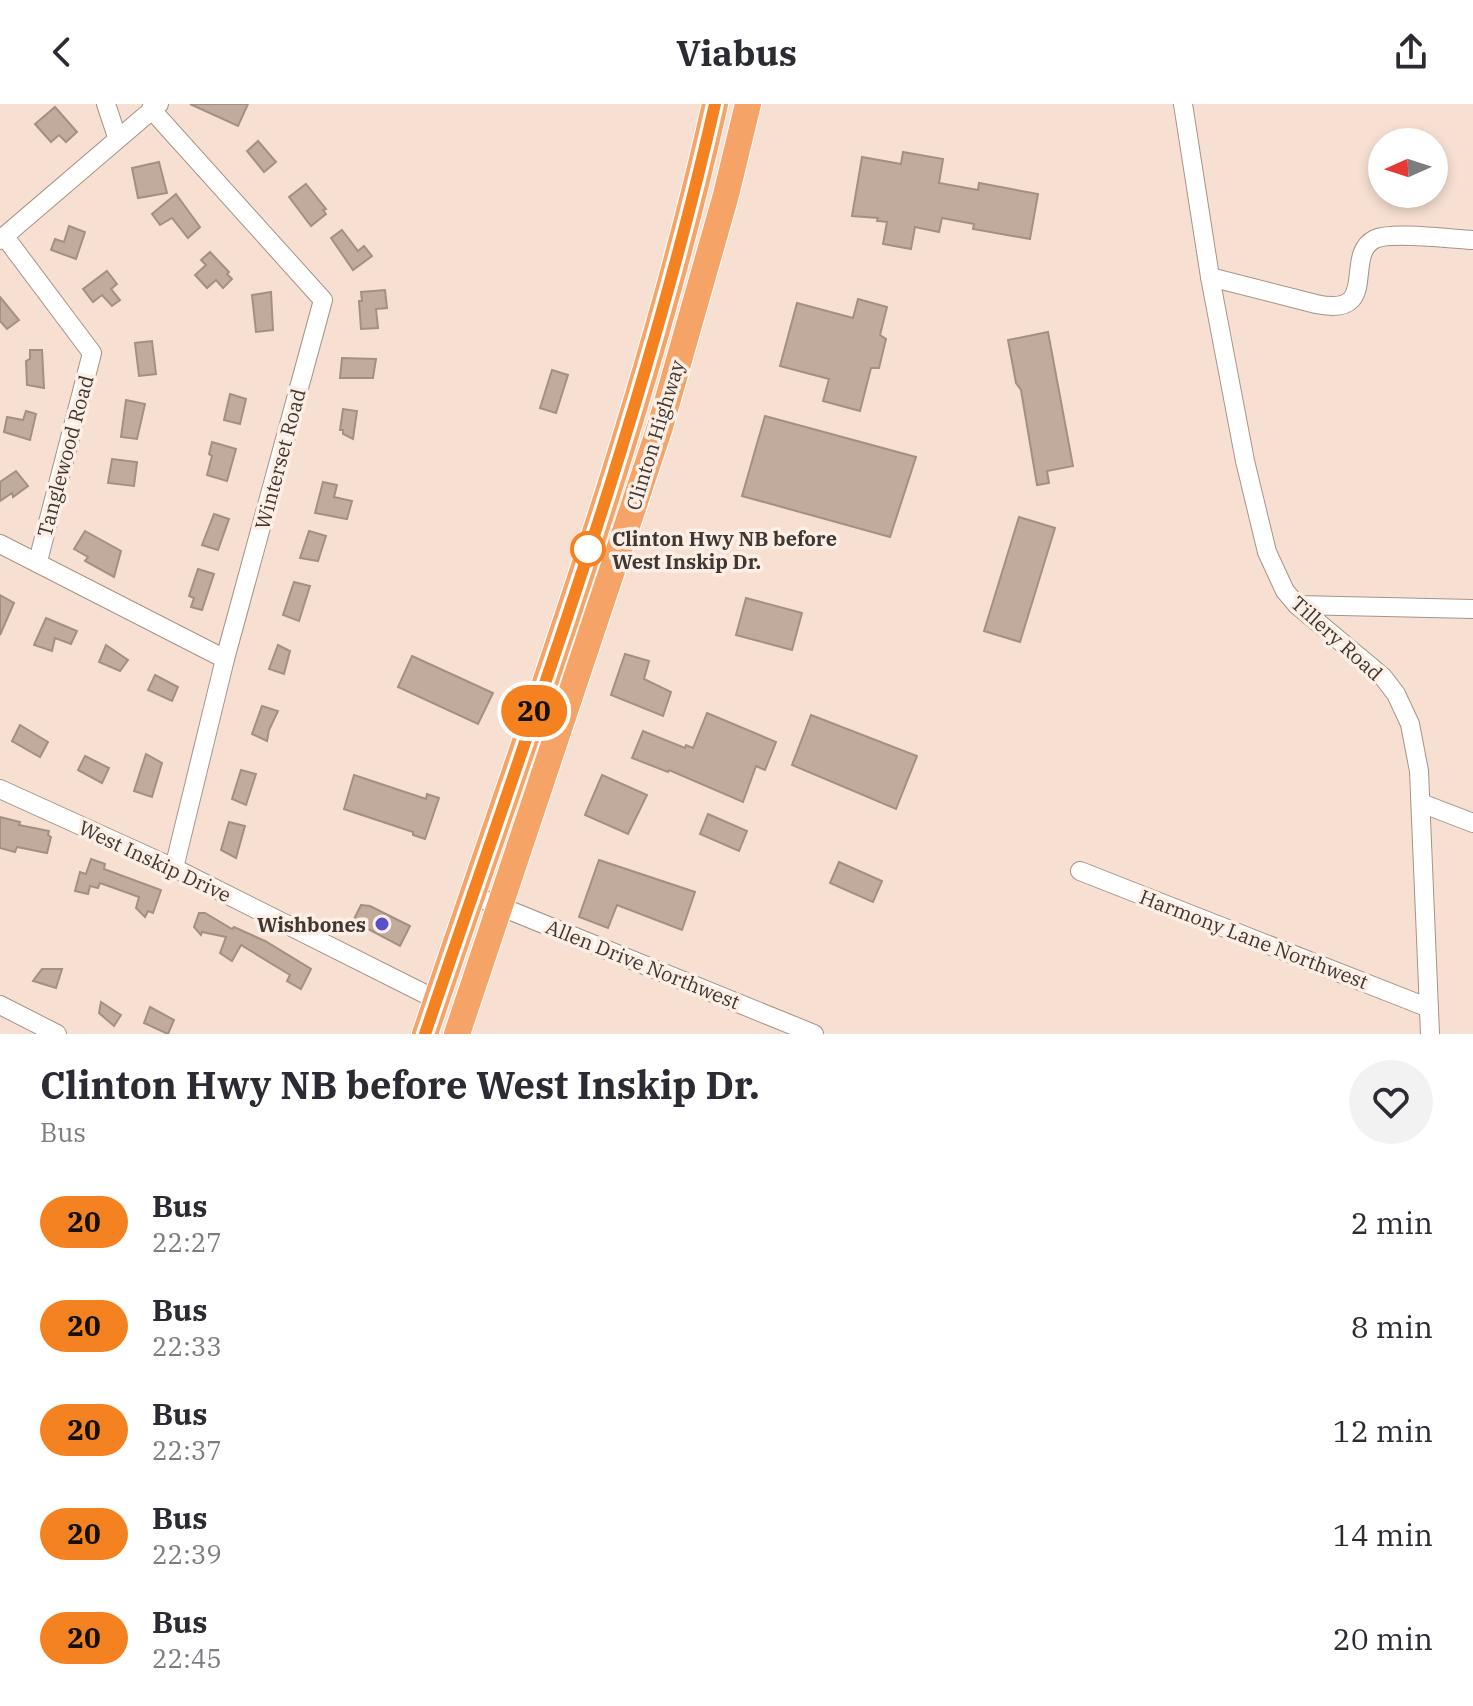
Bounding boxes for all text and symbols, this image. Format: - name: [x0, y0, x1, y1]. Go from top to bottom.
- text: Viabus: [676, 29, 797, 76]
- icon: back: [40, 30, 84, 74]
- icon: share: [1389, 30, 1433, 74]
- north arrow: [1368, 128, 1448, 208]
- map controls: [1368, 128, 1448, 208]
- street label: Clinton Highway: [619, 356, 691, 513]
- street label: Tanglewood Road: [30, 372, 100, 540]
- street label: Winterset Road: [248, 386, 312, 532]
- place label: Clinton Hwy NB before West Inskip Dr.: [612, 525, 837, 575]
- marker: Clinton Hwy NB before West Inskip Dr.: [571, 532, 605, 566]
- street label: Tillery Road: [1285, 590, 1389, 686]
- line badge: 20: [498, 685, 570, 737]
- text: 20: [517, 692, 551, 729]
- street label: West Inskip Drive: [74, 814, 236, 908]
- street label: Harmony Lane Northwest: [1136, 883, 1372, 995]
- place label: Wishbones: [257, 911, 366, 938]
- street label: Allen Drive Northwest: [542, 913, 744, 1015]
- marker: Wishbones: [373, 915, 391, 933]
- text: Clinton Hwy NB before West Inskip Dr.: [40, 1060, 760, 1109]
- button: heart: [1349, 1060, 1433, 1144]
- text: Bus: [40, 1115, 86, 1149]
- text: Bus: [152, 1186, 207, 1225]
- text: 20: [67, 1203, 101, 1240]
- text: 2 min: [1351, 1203, 1433, 1242]
- text: 22:27: [152, 1225, 222, 1259]
- text: Bus: [152, 1290, 207, 1329]
- text: 20: [67, 1307, 101, 1344]
- text: 8 min: [1351, 1307, 1433, 1346]
- text: 22:33: [152, 1329, 222, 1363]
- text: Bus: [152, 1394, 207, 1433]
- text: 20: [67, 1411, 101, 1448]
- text: 12 min: [1333, 1411, 1433, 1450]
- text: 22:37: [152, 1433, 222, 1467]
- text: Bus: [152, 1498, 207, 1537]
- text: 20: [67, 1515, 101, 1552]
- text: 14 min: [1333, 1515, 1433, 1554]
- text: 22:39: [152, 1537, 222, 1571]
- text: Bus: [152, 1602, 207, 1641]
- text: 20: [67, 1619, 101, 1656]
- text: 20 min: [1333, 1619, 1433, 1658]
- text: 22:45: [152, 1641, 222, 1675]

